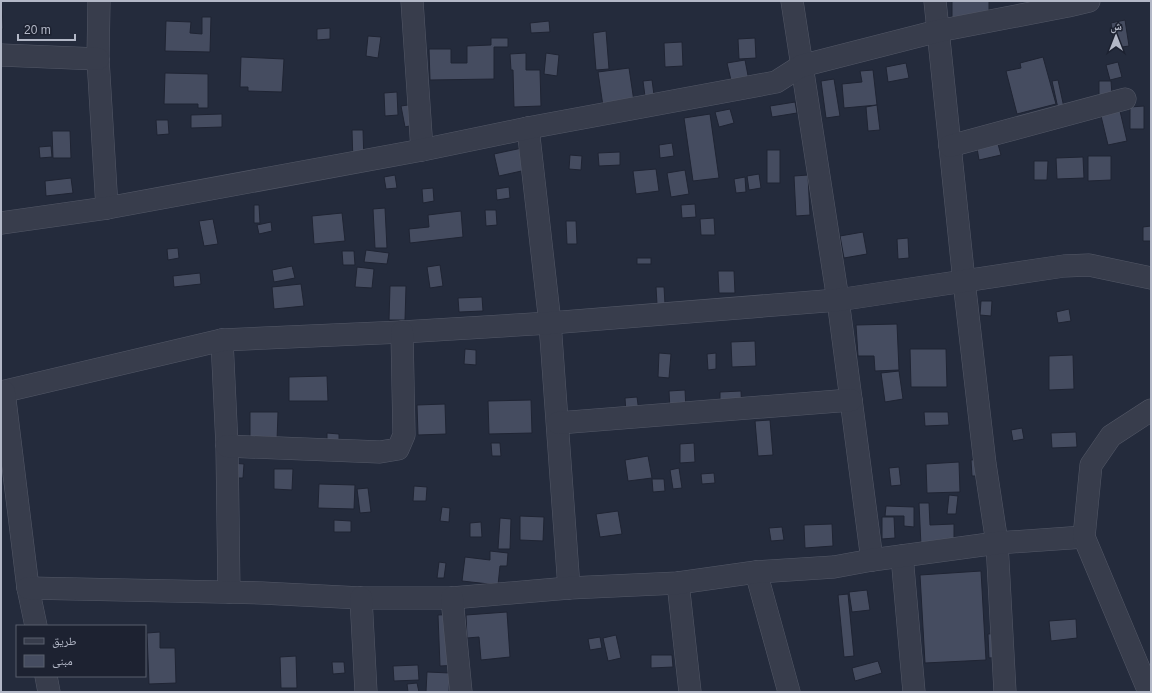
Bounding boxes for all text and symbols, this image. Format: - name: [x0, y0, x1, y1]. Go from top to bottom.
- scale bar: [18, 16, 75, 42]
- north arrow: [1096, 16, 1136, 56]
- text: ش: [1110, 20, 1122, 34]
- text: 20 m: [24, 23, 51, 37]
- legend: [16, 625, 146, 677]
- text: طريق: [52, 634, 77, 648]
- text: مبنى: [52, 654, 73, 668]

